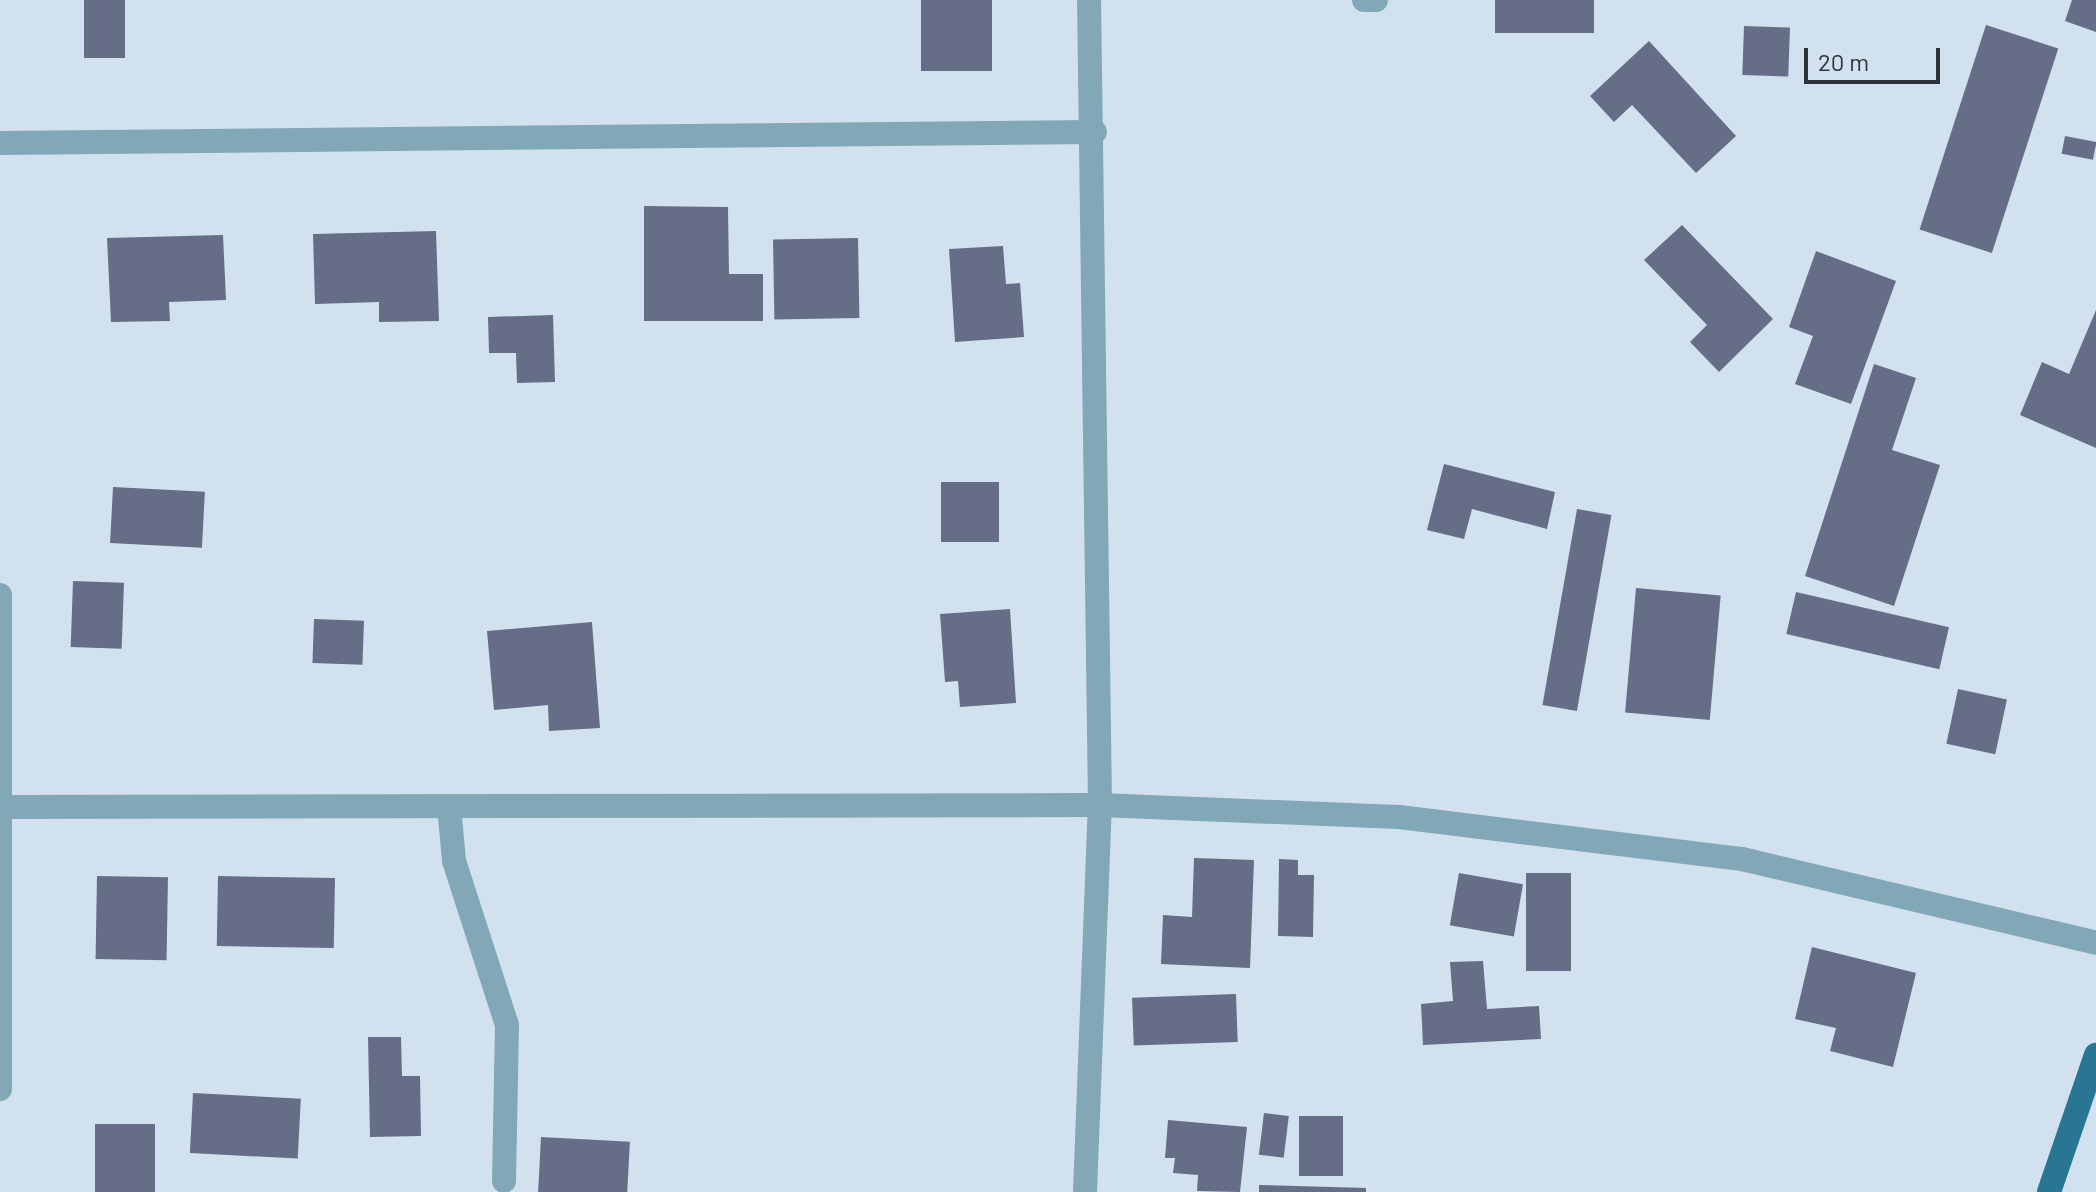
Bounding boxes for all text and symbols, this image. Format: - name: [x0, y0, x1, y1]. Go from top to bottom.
- scale bar: [1808, 32, 1944, 82]
- text: 20 m: [1818, 47, 1869, 76]

